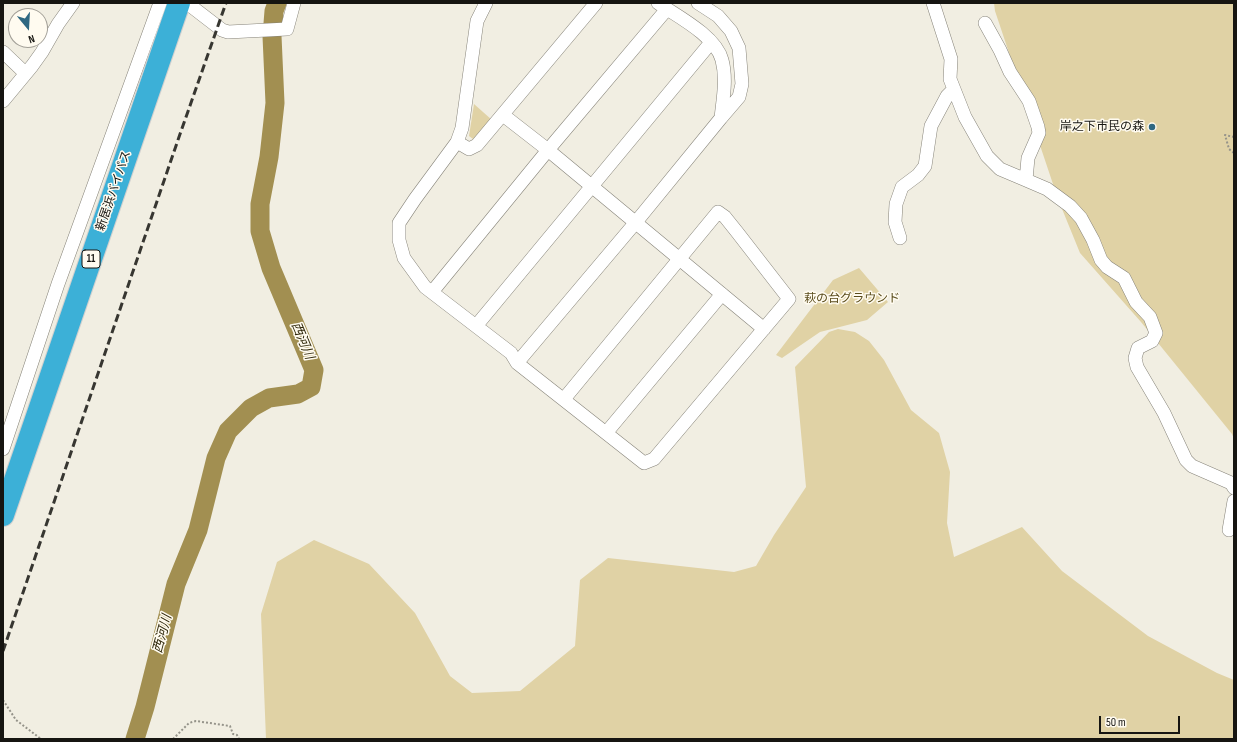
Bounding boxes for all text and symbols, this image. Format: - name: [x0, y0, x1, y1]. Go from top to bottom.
- north arrow: [8, 8, 48, 48]
- text: N: [27, 32, 36, 46]
- place label: 岸之下市民の森: [1060, 120, 1144, 134]
- marker: 岸之下市民の森: [1147, 122, 1157, 132]
- street label: 新居浜バイパス: [94, 149, 134, 233]
- road number: 11: [82, 250, 100, 268]
- park label: 萩の台グラウンド: [804, 292, 900, 306]
- water label: 西河川: [287, 320, 317, 362]
- water label: 西河川: [150, 613, 176, 655]
- scale bar: [1101, 708, 1182, 734]
- text: 50 m: [1106, 715, 1126, 730]

